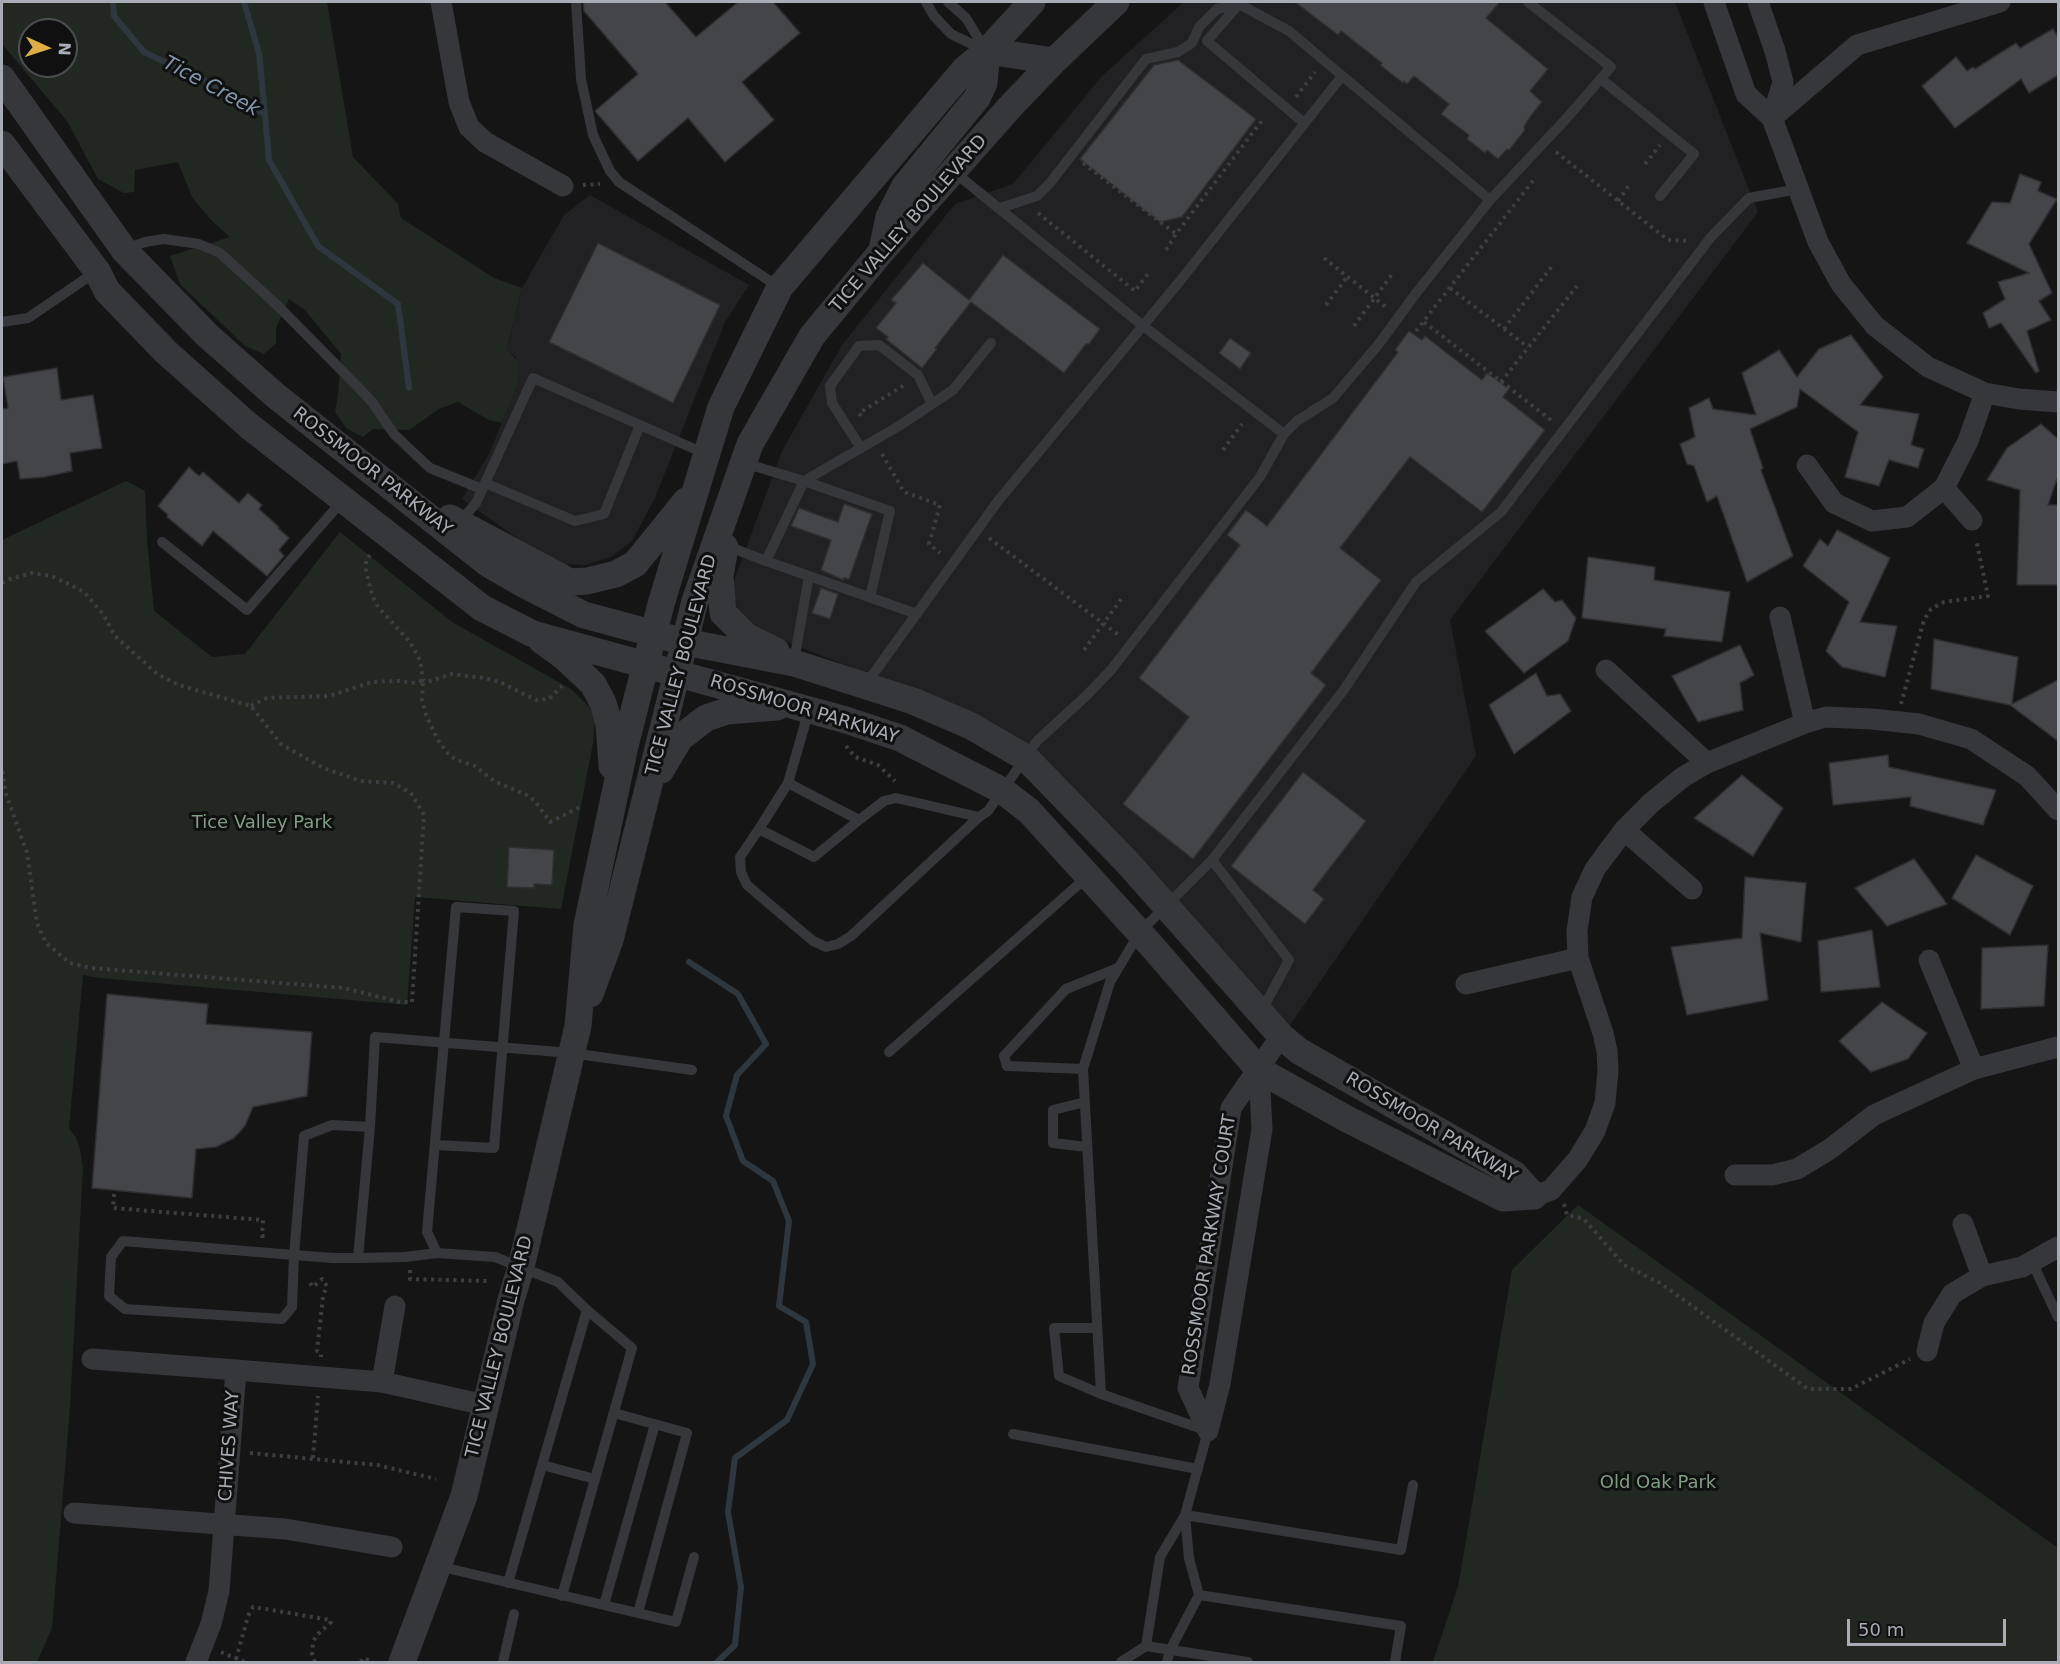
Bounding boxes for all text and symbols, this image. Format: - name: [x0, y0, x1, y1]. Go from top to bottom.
- north arrow: [18, 18, 78, 78]
- text: N: [55, 42, 74, 56]
- water label: Tice Creek: [159, 52, 263, 122]
- street label: TICE VALLEY BOULEVARD: [826, 131, 992, 317]
- street label: ROSSMOOR PARKWAY: [288, 403, 456, 541]
- street label: TICE VALLEY BOULEVARD: [642, 552, 722, 778]
- street label: ROSSMOOR PARKWAY: [707, 671, 901, 749]
- park label: Tice Valley Park: [192, 812, 332, 834]
- street label: ROSSMOOR PARKWAY: [1341, 1068, 1521, 1188]
- street label: ROSSMOOR PARKWAY COURT: [1179, 1113, 1241, 1377]
- street label: TICE VALLEY BOULEVARD: [462, 1234, 538, 1460]
- street label: CHIVES WAY: [215, 1390, 245, 1502]
- park label: Old Oak Park: [1600, 1472, 1716, 1494]
- scale bar: [1850, 1607, 2009, 1645]
- text: 50 m: [1858, 1619, 1904, 1640]

